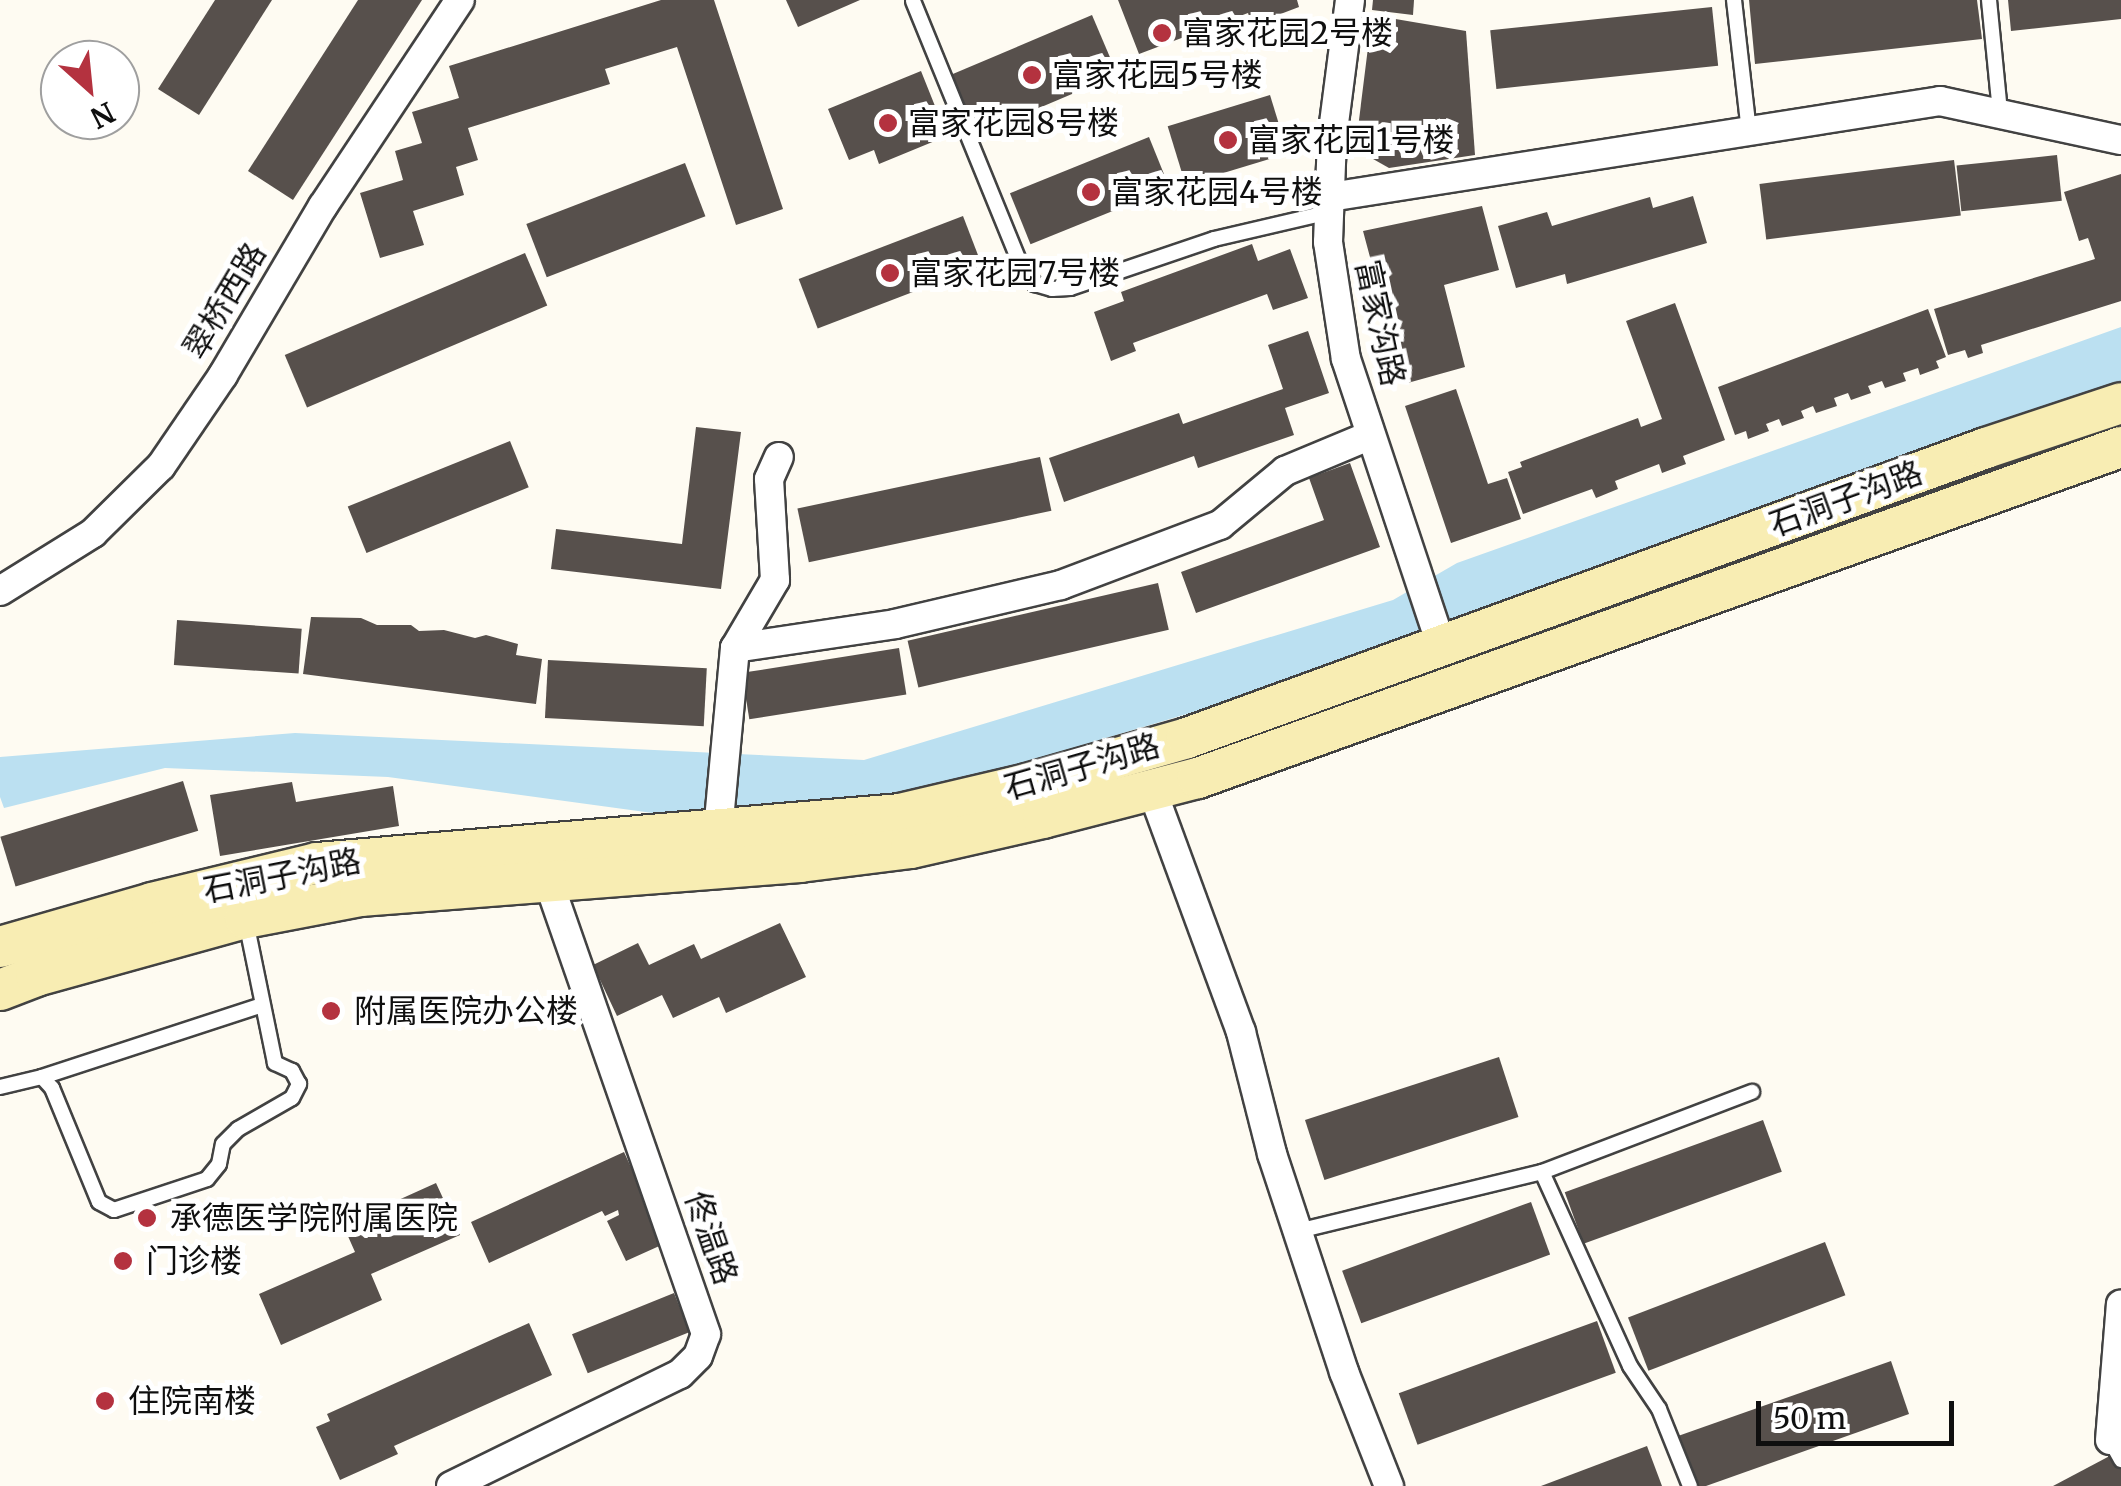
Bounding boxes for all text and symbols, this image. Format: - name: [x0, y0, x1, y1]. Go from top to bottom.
- place label: 富家花园2号楼: [1182, 14, 1393, 52]
- marker: 富家花园2号楼: [1151, 22, 1173, 44]
- north arrow: [40, 40, 140, 140]
- place label: 富家花园5号楼: [1052, 56, 1263, 94]
- marker: 富家花园5号楼: [1021, 64, 1043, 86]
- text: N: [85, 94, 121, 136]
- place label: 富家花园8号楼: [908, 104, 1119, 142]
- marker: 富家花园8号楼: [877, 112, 899, 134]
- place label: 富家花园1号楼: [1248, 121, 1454, 159]
- marker: 富家花园1号楼: [1217, 129, 1239, 151]
- place label: 富家花园4号楼: [1111, 173, 1323, 211]
- marker: 富家花园4号楼: [1080, 181, 1102, 203]
- street label: 翠桥西路: [176, 236, 274, 366]
- place label: 富家花园7号楼: [910, 254, 1120, 292]
- street label: 富家沟路: [1348, 256, 1412, 390]
- marker: 富家花园7号楼: [879, 262, 901, 284]
- street label: 石洞子沟路: [1764, 454, 1928, 544]
- street label: 石洞子沟路: [1000, 726, 1164, 808]
- street label: 石洞子沟路: [200, 842, 364, 910]
- place label: 附属医院办公楼: [354, 992, 578, 1030]
- marker: 附属医院办公楼: [318, 998, 344, 1024]
- street label: 佟温路: [677, 1186, 745, 1290]
- place label: 承德医学院附属医院: [170, 1199, 458, 1237]
- marker: 承德医学院附属医院: [134, 1205, 160, 1231]
- place label: 门诊楼: [146, 1242, 242, 1280]
- marker: 门诊楼: [110, 1248, 136, 1274]
- scale bar: [1761, 1381, 1958, 1443]
- place label: 住院南楼: [128, 1382, 256, 1420]
- marker: 住院南楼: [92, 1388, 118, 1414]
- text: 50 m: [1773, 1399, 1846, 1437]

